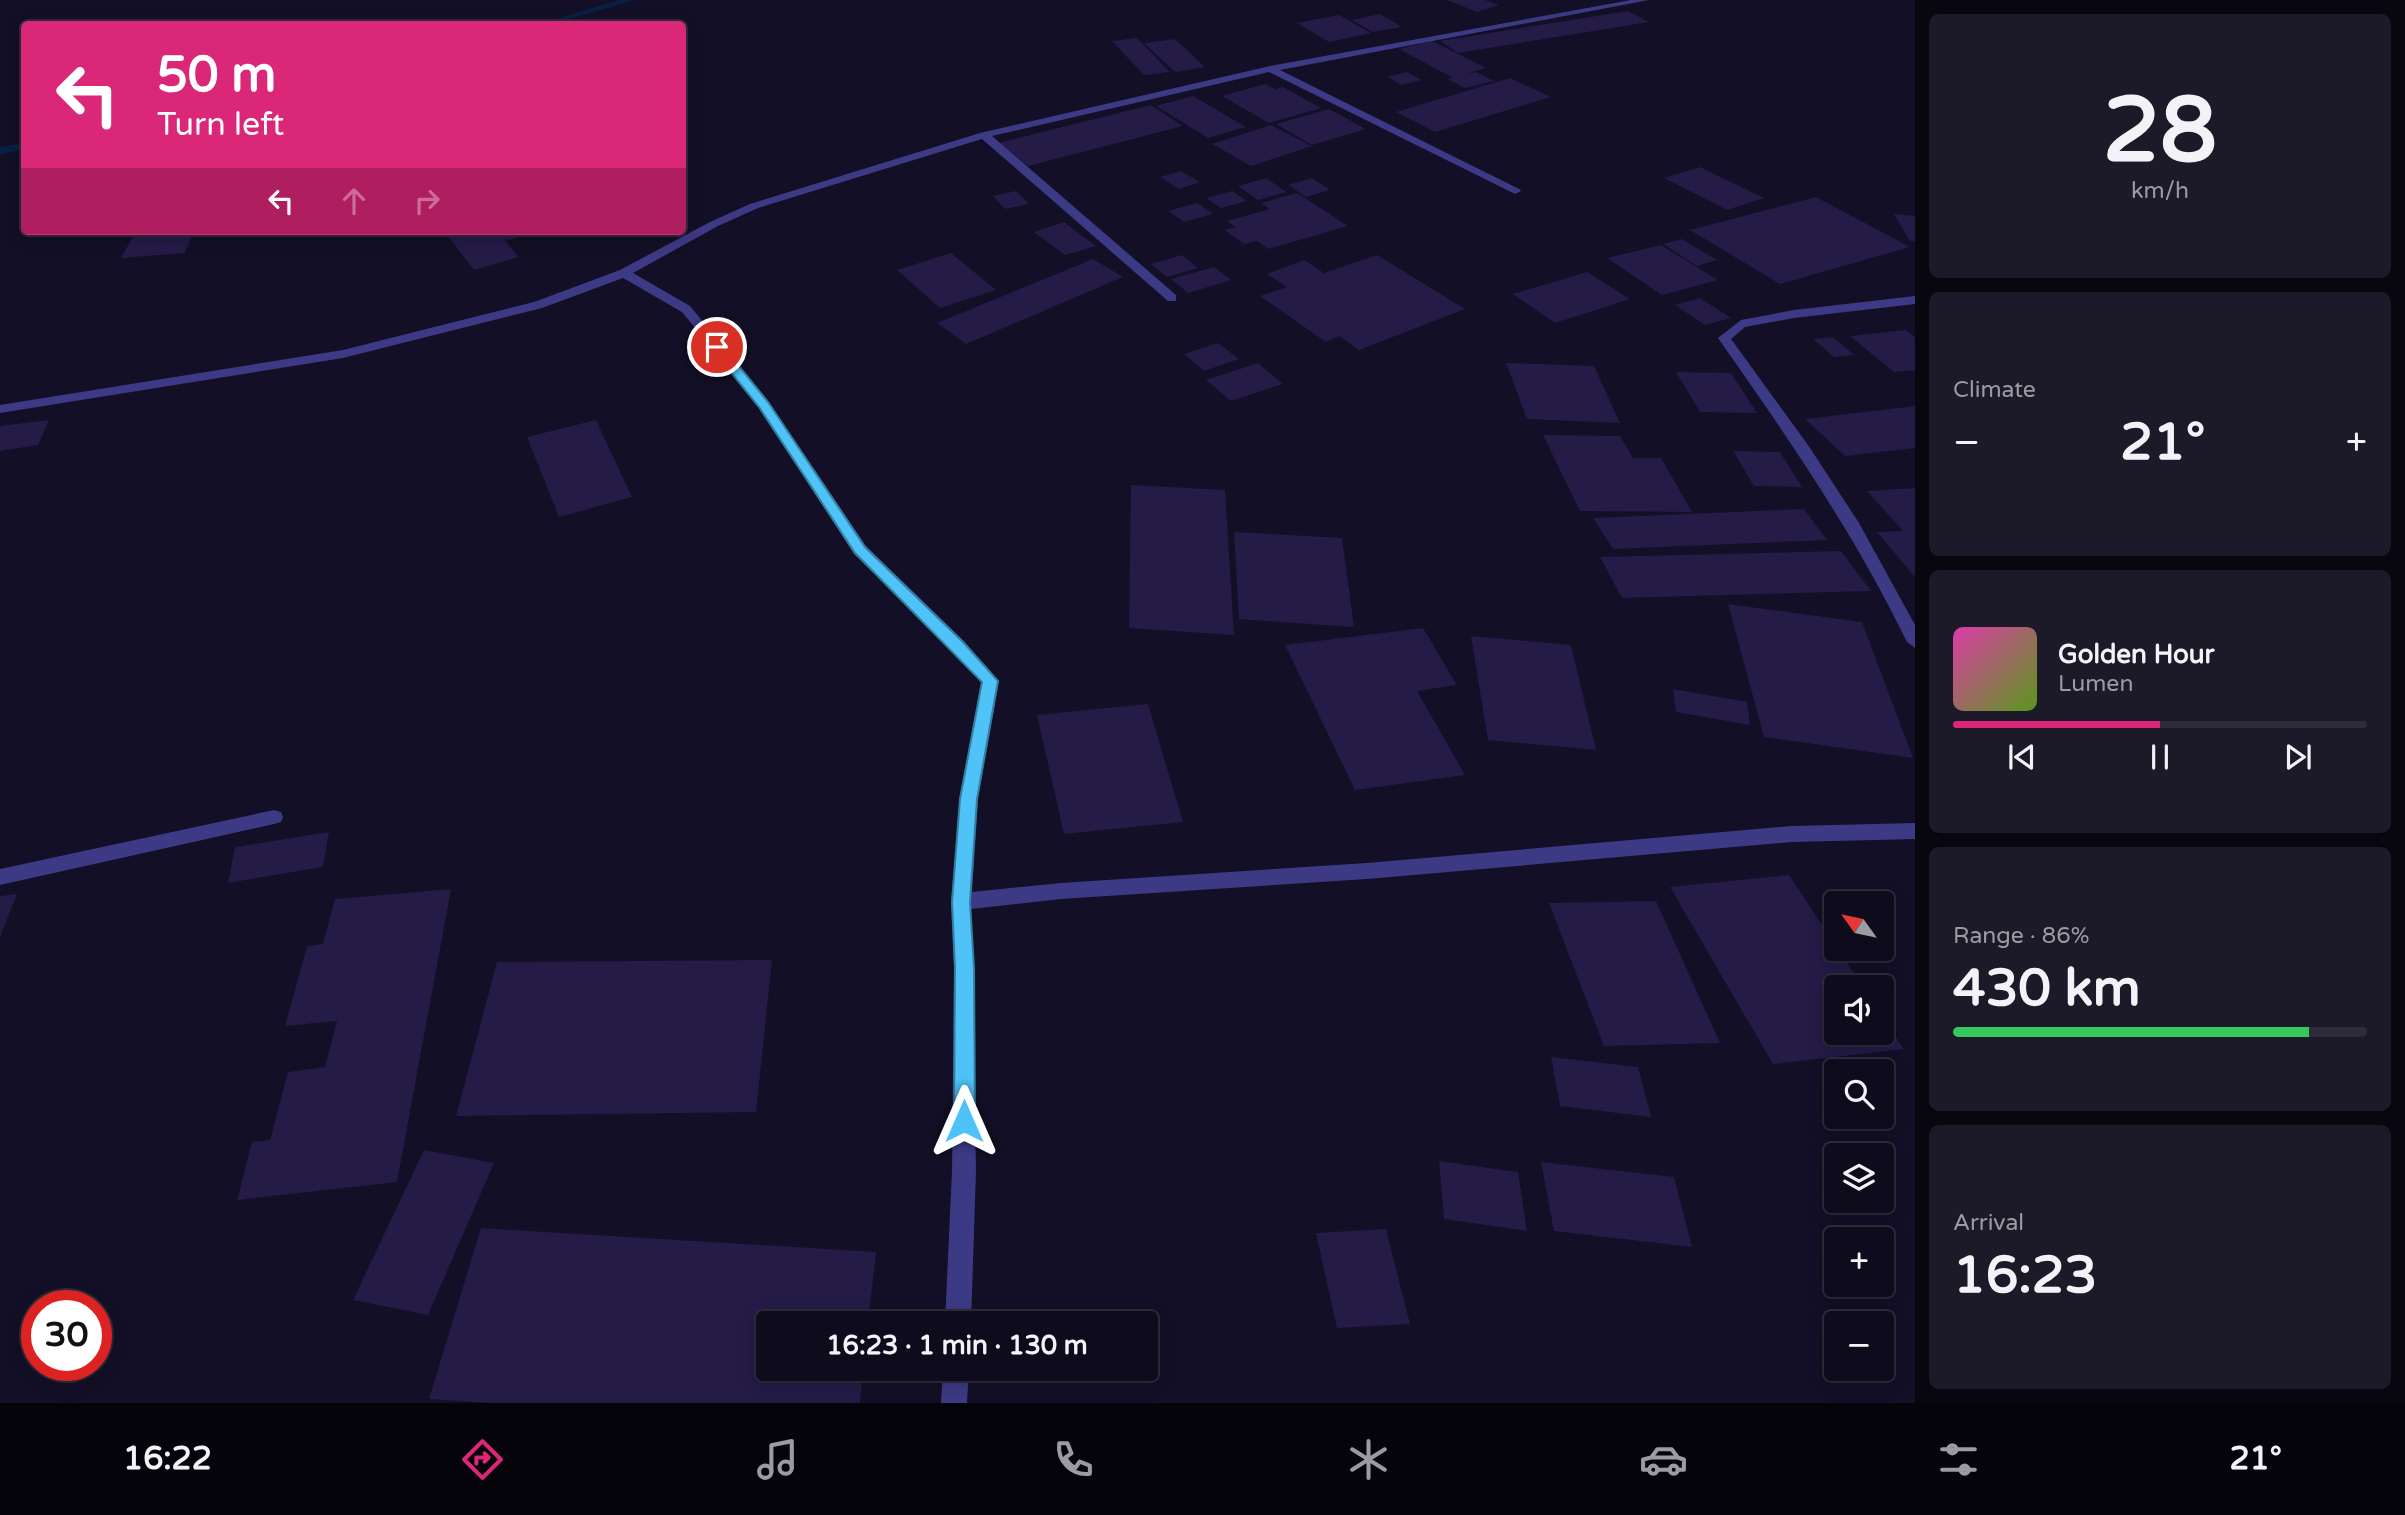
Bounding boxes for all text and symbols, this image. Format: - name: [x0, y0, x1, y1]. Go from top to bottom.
- text: 50 m: [157, 46, 276, 105]
- icon: left: [42, 49, 133, 140]
- text: 28: [2103, 76, 2217, 186]
- text: Turn left: [157, 106, 284, 144]
- text: km/h: [2131, 177, 2189, 205]
- icon: left: [262, 182, 300, 220]
- icon: ahead: [335, 182, 373, 220]
- icon: right: [408, 182, 446, 220]
- pin: [687, 317, 747, 377]
- icon: arrive: [698, 328, 736, 366]
- text: Climate: [1953, 376, 2036, 404]
- text: 21°: [2120, 411, 2205, 474]
- text: −: [1953, 420, 1980, 466]
- text: +: [2346, 420, 2367, 466]
- text: Golden Hour: [2058, 639, 2215, 670]
- text: Lumen: [2058, 670, 2133, 698]
- icon: previous: [2003, 738, 2041, 776]
- icon: pause: [2141, 738, 2179, 776]
- icon: next: [2279, 738, 2317, 776]
- north arrow: [1824, 891, 1894, 961]
- map controls: [1824, 891, 1894, 1381]
- text: Range · 86%: [1953, 922, 2089, 950]
- text: 430 km: [1953, 957, 2141, 1020]
- button: sound: [1824, 975, 1894, 1045]
- button: search: [1824, 1059, 1894, 1129]
- position arrow: [927, 1084, 1001, 1158]
- button: layers: [1824, 1143, 1894, 1213]
- text: Arrival: [1953, 1209, 2024, 1237]
- button: +: [1824, 1227, 1894, 1297]
- text: 16:23: [1953, 1244, 2097, 1307]
- speed limit sign: 30: [21, 1290, 112, 1381]
- button: −: [1824, 1311, 1894, 1381]
- text: 16:23 · 1 min · 130 m: [826, 1330, 1088, 1361]
- icon: directions: [458, 1435, 507, 1484]
- icon: music: [753, 1435, 802, 1484]
- icon: phone: [1049, 1435, 1098, 1484]
- icon: climate: [1344, 1435, 1393, 1484]
- icon: car: [1639, 1435, 1688, 1484]
- icon: filters: [1934, 1435, 1983, 1484]
- text: 16:22: [123, 1440, 212, 1478]
- text: 21°: [2229, 1440, 2282, 1478]

